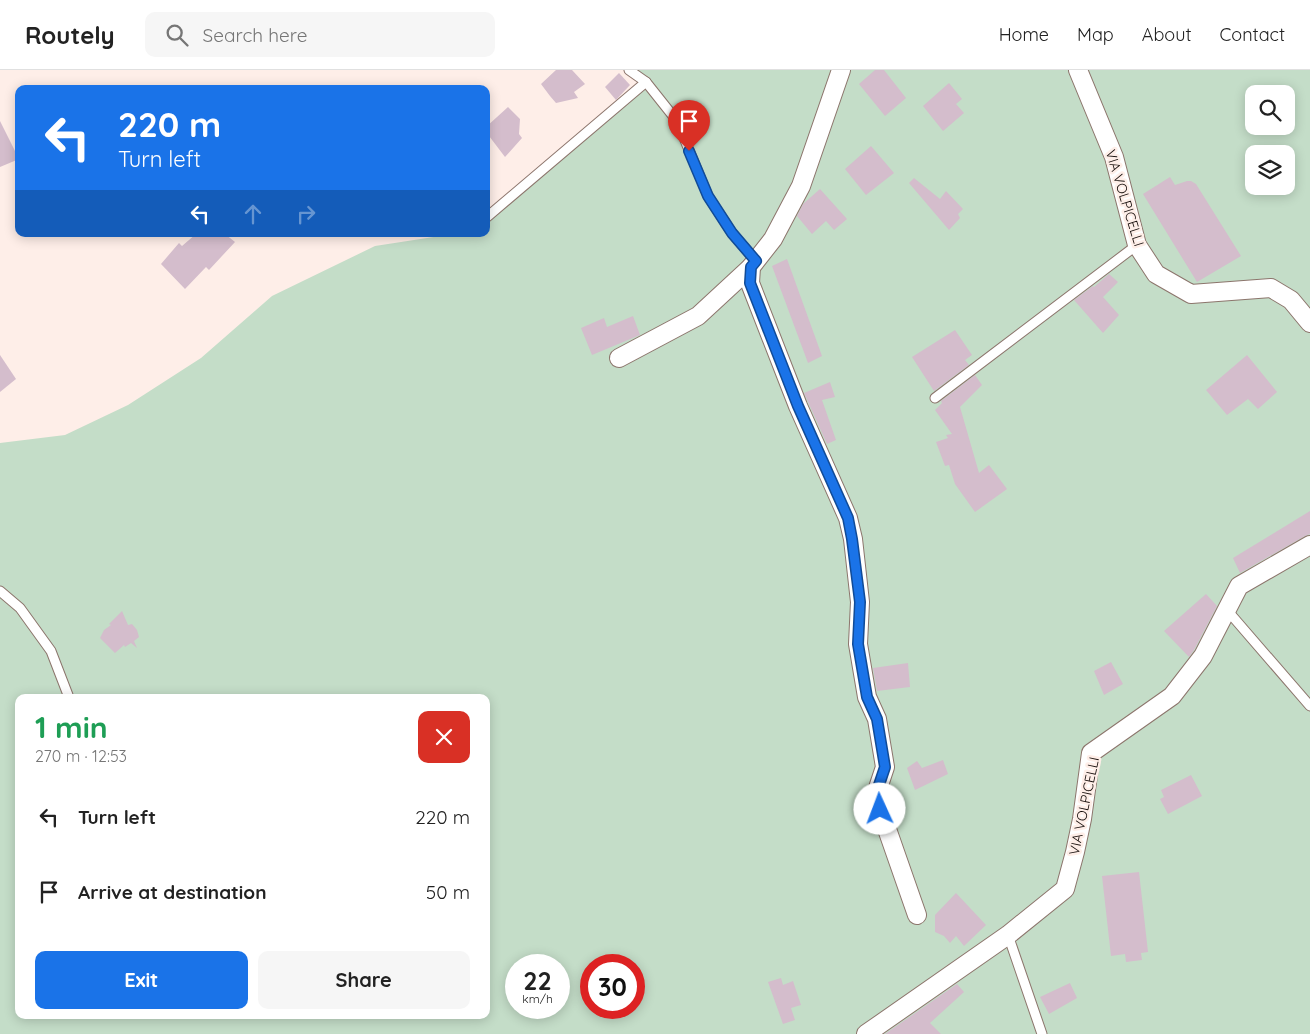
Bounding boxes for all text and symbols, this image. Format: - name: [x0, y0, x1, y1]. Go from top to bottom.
- search box: [145, 12, 495, 57]
- text: Routely: [25, 20, 115, 50]
- icon: search: [163, 21, 191, 49]
- text: Search here: [203, 23, 307, 47]
- text: Home: [999, 23, 1049, 46]
- text: Map: [1077, 23, 1114, 46]
- text: About: [1142, 23, 1192, 46]
- text: Contact: [1220, 23, 1285, 46]
- map controls: [1245, 85, 1295, 195]
- button: search: [1245, 85, 1295, 135]
- pin: [668, 100, 710, 151]
- text: 220 m: [118, 102, 221, 146]
- icon: left: [35, 105, 100, 170]
- icon: arrive: [675, 107, 703, 135]
- text: Turn left: [118, 145, 201, 173]
- button: layers: [1245, 145, 1295, 195]
- street label: VIA VOLPICELLI: [1102, 147, 1148, 249]
- icon: left: [186, 200, 214, 228]
- icon: ahead: [239, 200, 267, 228]
- icon: right: [292, 200, 320, 228]
- text: 1 min: [35, 708, 108, 746]
- button: close: [418, 711, 470, 763]
- text: 270 m · 12:53: [35, 746, 127, 766]
- street label: VIA VOLPICELLI: [1065, 755, 1103, 857]
- position arrow: [853, 782, 905, 834]
- icon: left: [35, 803, 63, 831]
- text: Turn left: [78, 805, 156, 829]
- text: 220 m: [415, 805, 470, 829]
- icon: arrive: [35, 878, 63, 906]
- text: Arrive at destination: [78, 880, 267, 904]
- text: 50 m: [426, 880, 470, 904]
- button: Exit: [35, 951, 248, 1009]
- button: Share: [258, 951, 470, 1009]
- speed limit sign: 30: [580, 954, 645, 1019]
- text: 22: [523, 965, 552, 996]
- text: km/h: [522, 991, 553, 1006]

